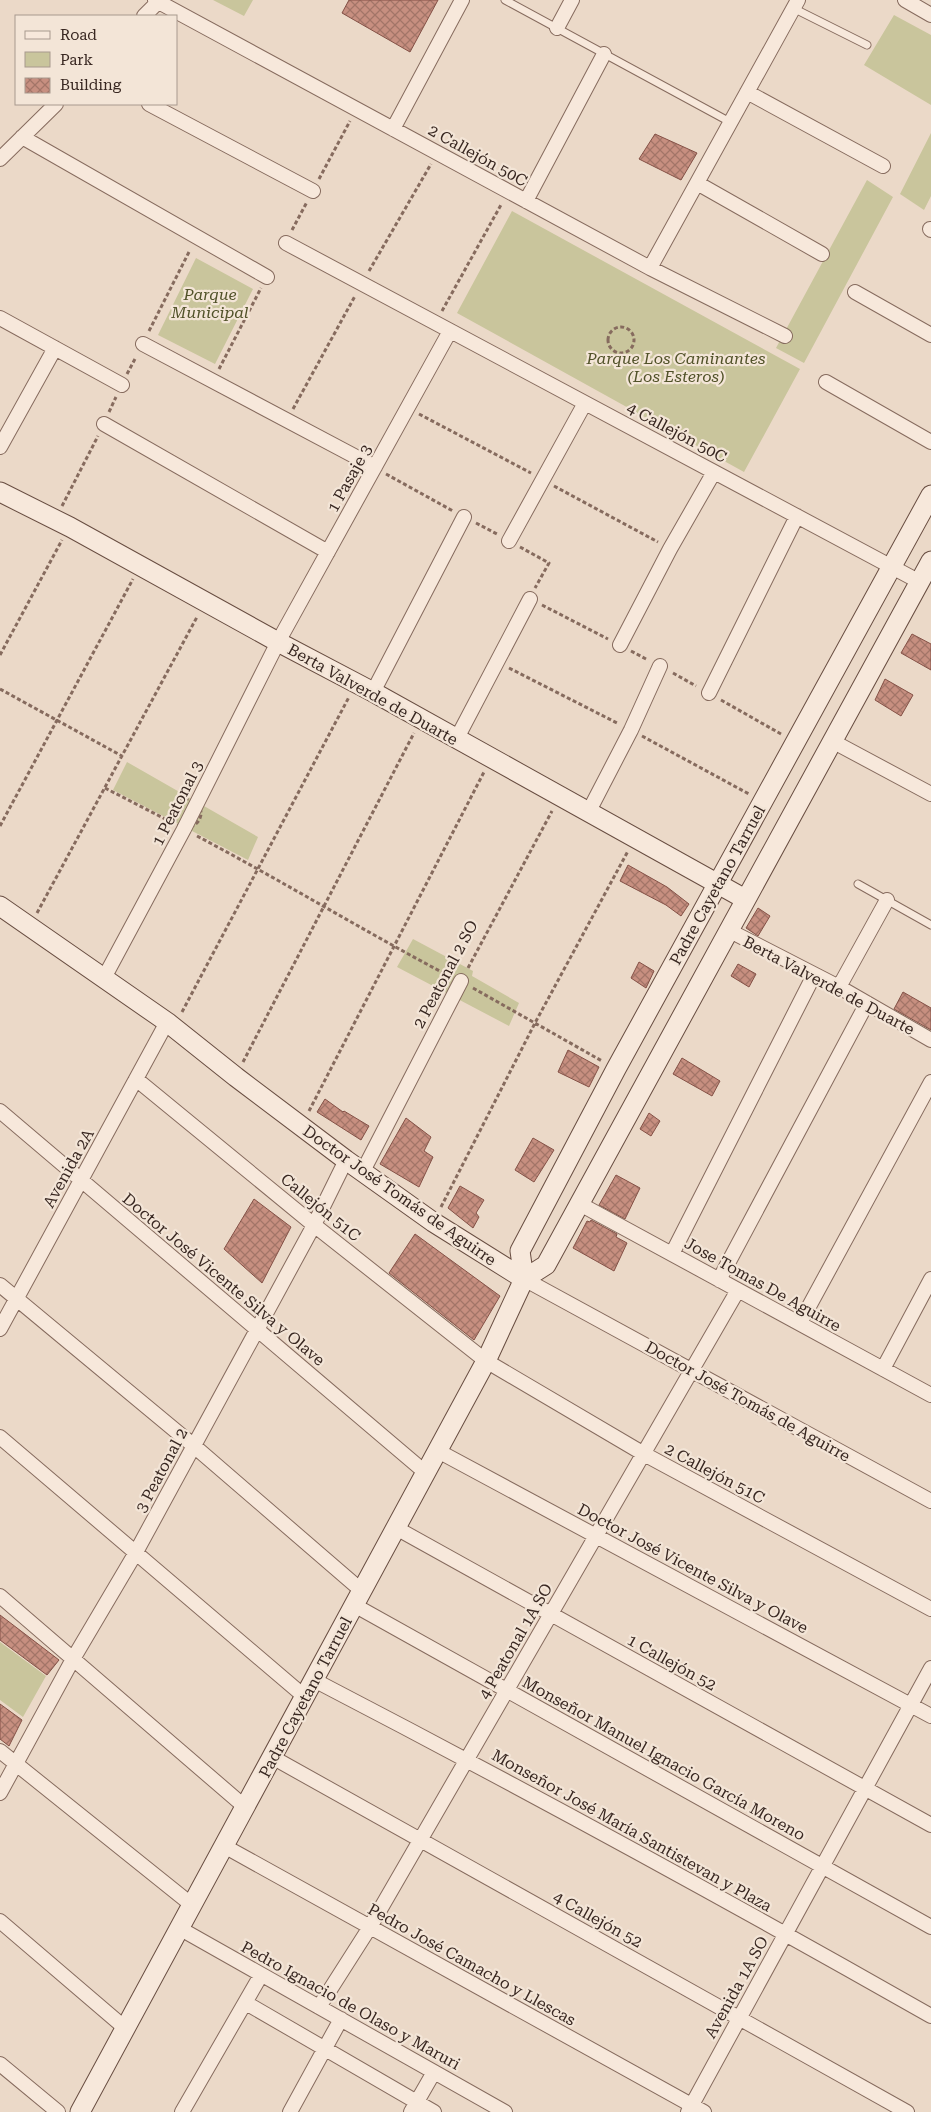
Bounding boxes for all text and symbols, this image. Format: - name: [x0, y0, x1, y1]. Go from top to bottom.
- legend: [15, 15, 178, 105]
- text: Road: [60, 26, 97, 44]
- text: Park: [60, 51, 94, 69]
- text: Building: [60, 76, 122, 94]
- street label: 2 Callejón 50C: [425, 120, 531, 190]
- park label: Parque Municipal: [170, 285, 249, 322]
- park label: Parque Los Caminantes (Los Esteros): [586, 349, 765, 386]
- street label: 4 Callejón 50C: [624, 398, 730, 467]
- street label: 1 Pasaje 3: [323, 441, 376, 515]
- street label: Berta Valverde de Duarte: [284, 640, 461, 749]
- street label: 1 Peatonal 3: [148, 758, 207, 849]
- street label: Padre Cayetano Tarruel: [666, 802, 769, 968]
- street label: 2 Peatonal 2 SO: [409, 917, 482, 1031]
- street label: Berta Valverde de Duarte: [740, 932, 918, 1039]
- street label: Doctor José Tomás de Aguirre: [300, 1121, 500, 1270]
- street label: Avenida 2A: [39, 1125, 98, 1211]
- street label: Callejón 51C: [277, 1169, 364, 1245]
- street label: Doctor José Vicente Silva y Olave: [119, 1189, 329, 1370]
- street label: Jose Tomas De Aguirre: [681, 1233, 844, 1336]
- street label: Doctor José Tomás de Aguirre: [642, 1337, 854, 1466]
- street label: 3 Peatonal 2: [131, 1425, 192, 1516]
- street label: 2 Callejón 51C: [662, 1439, 768, 1508]
- street label: Doctor José Vicente Silva y Olave: [574, 1499, 811, 1638]
- street label: 4 Peatonal 1A SO: [475, 1580, 556, 1703]
- street label: Padre Cayetano Tarruel: [255, 1614, 356, 1781]
- street label: 1 Callejón 52: [624, 1630, 720, 1695]
- street label: Monseñor Manuel Ignacio García Moreno: [519, 1672, 809, 1845]
- street label: Monseñor José María Santistevan y Plaza: [488, 1745, 775, 1916]
- street label: 4 Callejón 52: [550, 1887, 646, 1952]
- street label: Pedro José Camacho y Llescas: [365, 1899, 579, 2030]
- street label: Avenida 1A SO: [701, 1933, 772, 2042]
- street label: Pedro Ignacio de Olaso y Maruri: [238, 1937, 464, 2074]

